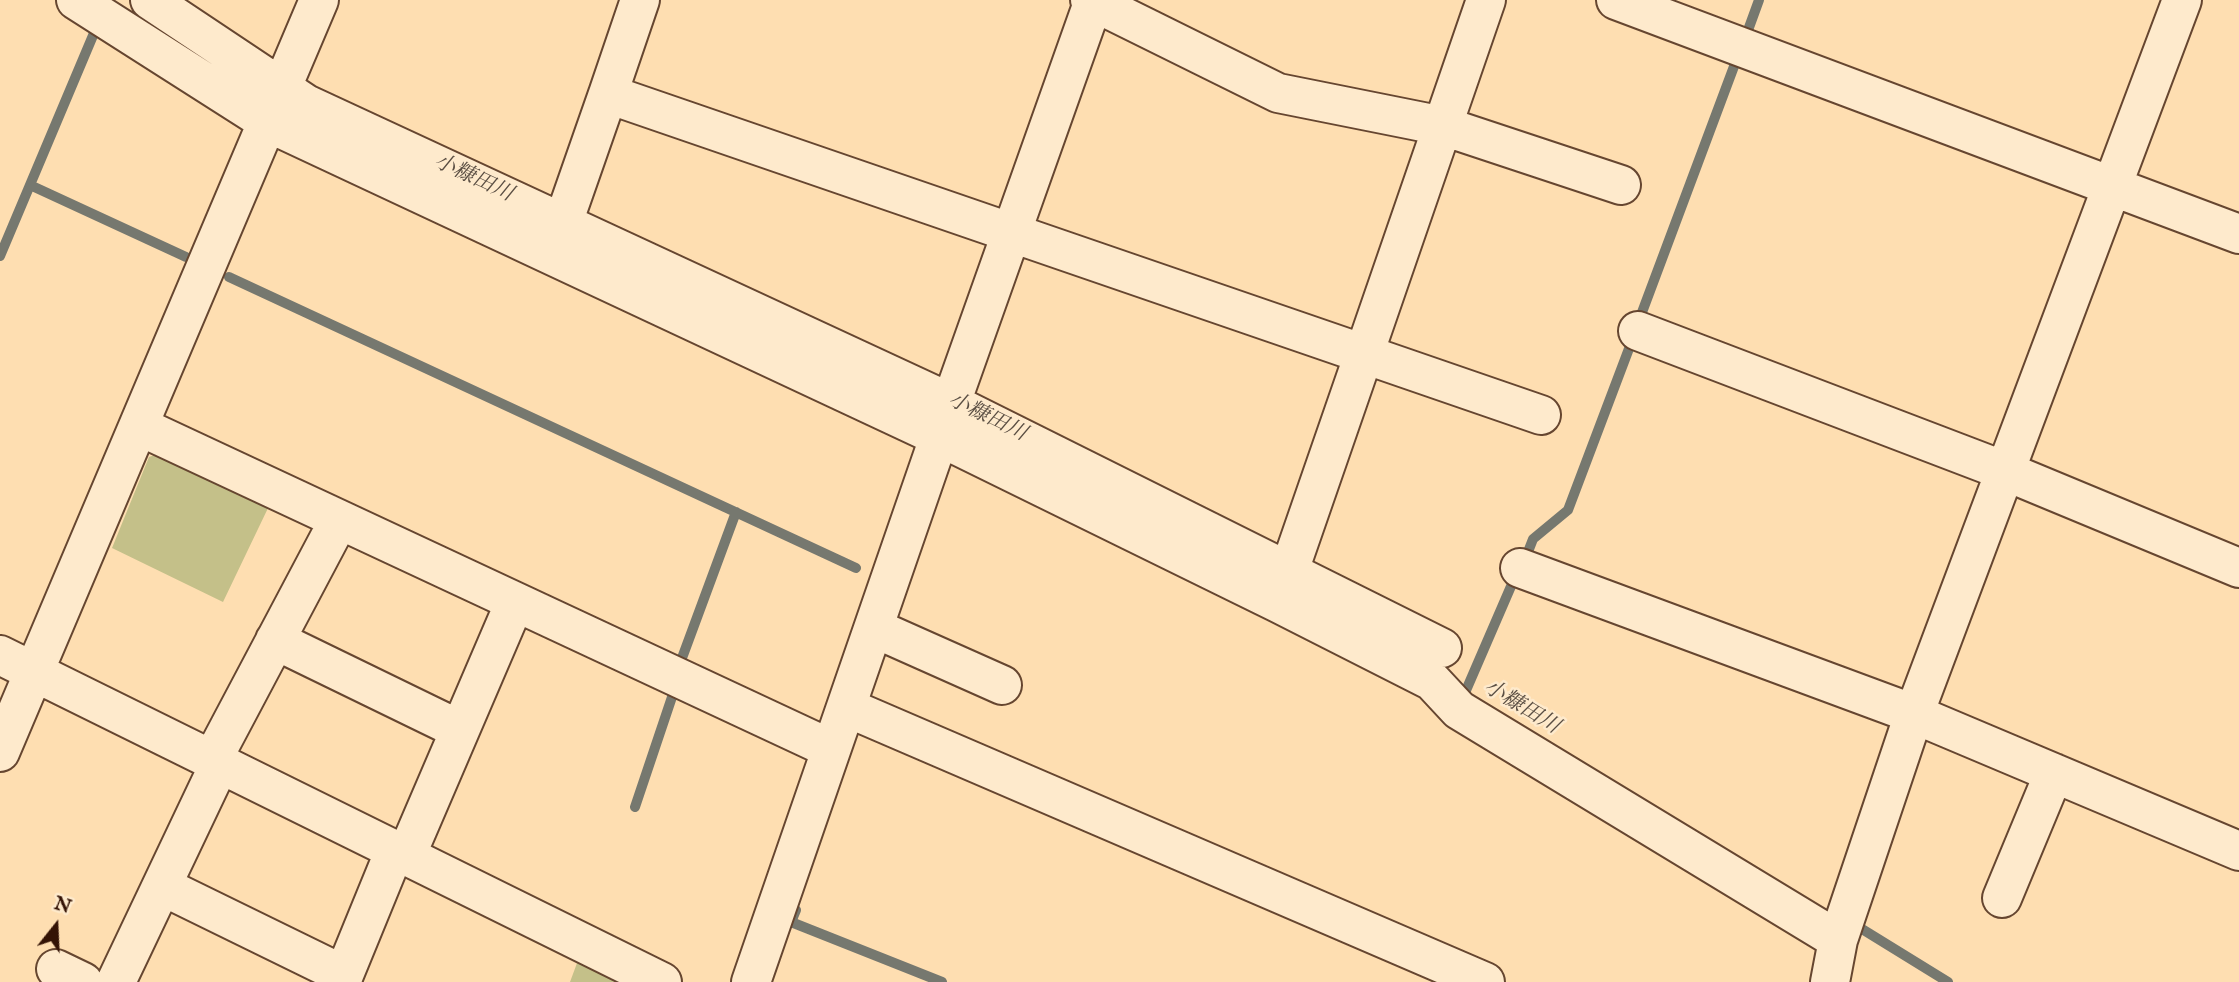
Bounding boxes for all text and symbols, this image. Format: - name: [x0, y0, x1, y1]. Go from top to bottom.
- water label: 小糠田川: [430, 150, 516, 208]
- water label: 小糠田川: [944, 388, 1030, 448]
- water label: 小糠田川: [1479, 676, 1563, 740]
- north arrow: [21, 891, 91, 961]
- text: N: [51, 892, 74, 920]

